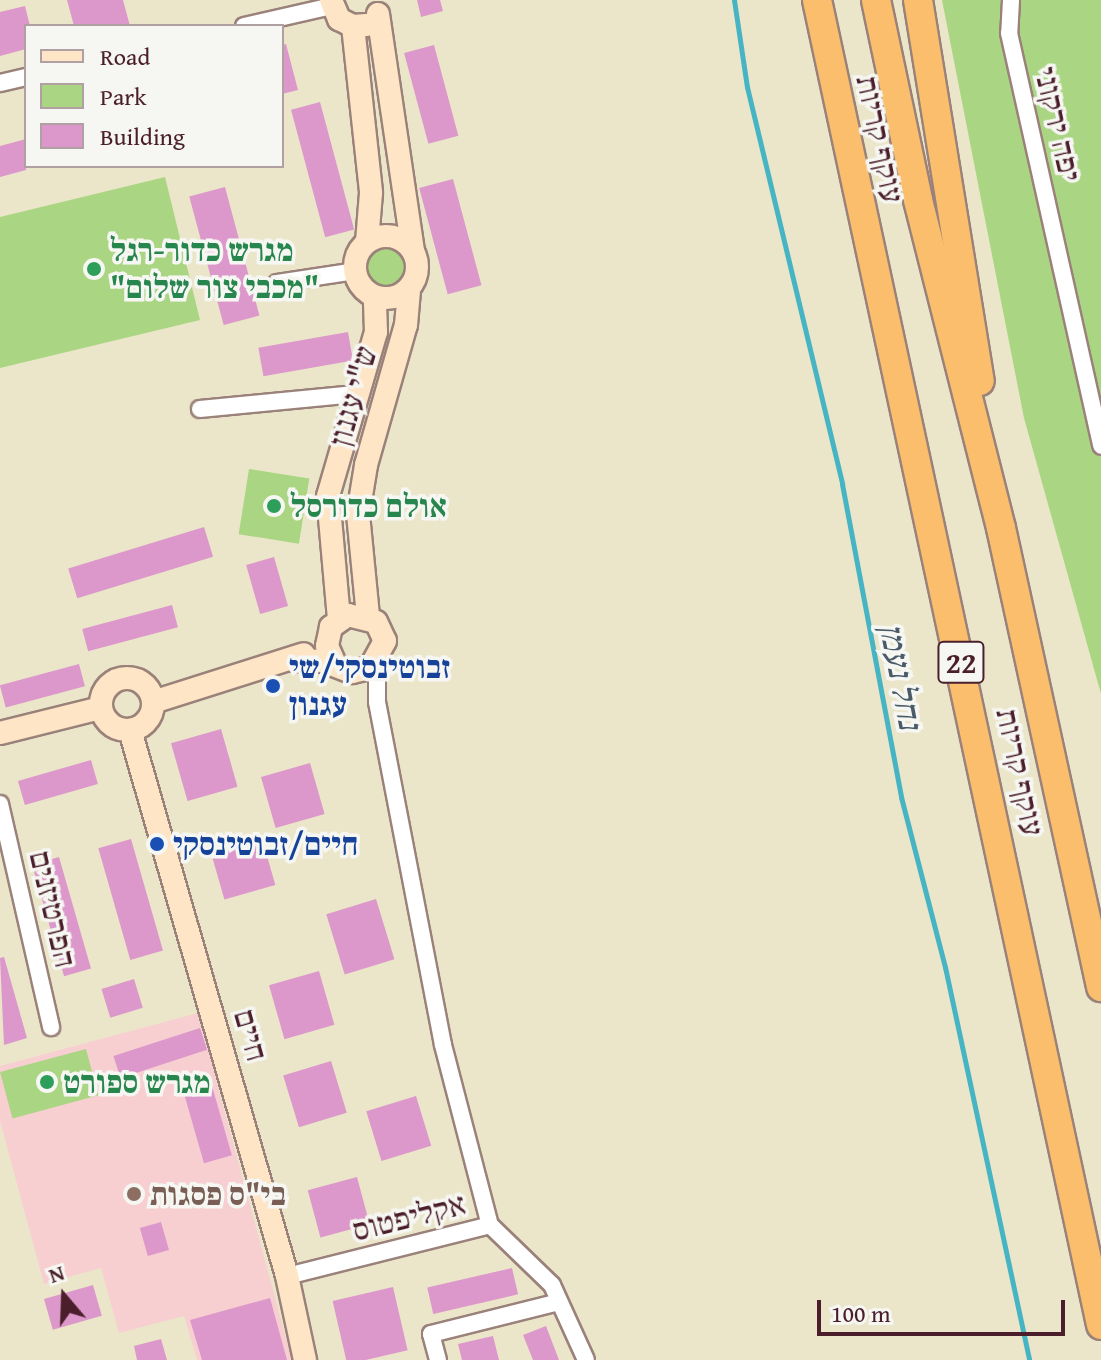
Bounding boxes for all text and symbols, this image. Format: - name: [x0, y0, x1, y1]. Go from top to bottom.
- legend: [24, 24, 284, 168]
- text: Road: [100, 39, 150, 74]
- street label: יפה ירקוני: [1026, 63, 1090, 185]
- street label: עוקף קריות: [848, 72, 912, 206]
- text: Park: [100, 79, 146, 114]
- text: Building: [100, 119, 185, 154]
- place label: מגרש כדור-רגל "מכבי צור שלום": [110, 232, 319, 307]
- marker: מגרש כדור-רגל "מכבי צור שלום": [85, 260, 103, 278]
- street label: ש"י עגנון: [320, 342, 386, 450]
- place label: אולם כדורסל: [290, 487, 447, 525]
- marker: אולם כדורסל: [265, 497, 283, 515]
- water label: נחל נעמן: [872, 620, 932, 732]
- road number: 22: [937, 636, 985, 688]
- place label: זבוטינסקי/שי עגנון: [289, 649, 451, 724]
- marker: זבוטינסקי/שי עגנון: [264, 677, 282, 695]
- street label: עוקף קריות: [988, 705, 1052, 839]
- place label: חיים/זבוטינסקי: [173, 825, 358, 863]
- marker: חיים/זבוטינסקי: [148, 835, 166, 853]
- street label: הפרטיזנים: [21, 847, 85, 971]
- street label: חיים: [225, 1005, 277, 1065]
- place label: מגרש ספורט: [63, 1063, 211, 1101]
- marker: מגרש ספורט: [38, 1073, 56, 1091]
- place label: בי"ס פסגות: [150, 1175, 286, 1213]
- street label: אקליפטוס: [348, 1184, 470, 1250]
- marker: בי"ס פסגות: [125, 1185, 143, 1203]
- north arrow: [24, 1256, 104, 1336]
- text: N: [44, 1256, 68, 1291]
- scale bar: [821, 1284, 1069, 1334]
- text: 100 m: [831, 1296, 891, 1331]

